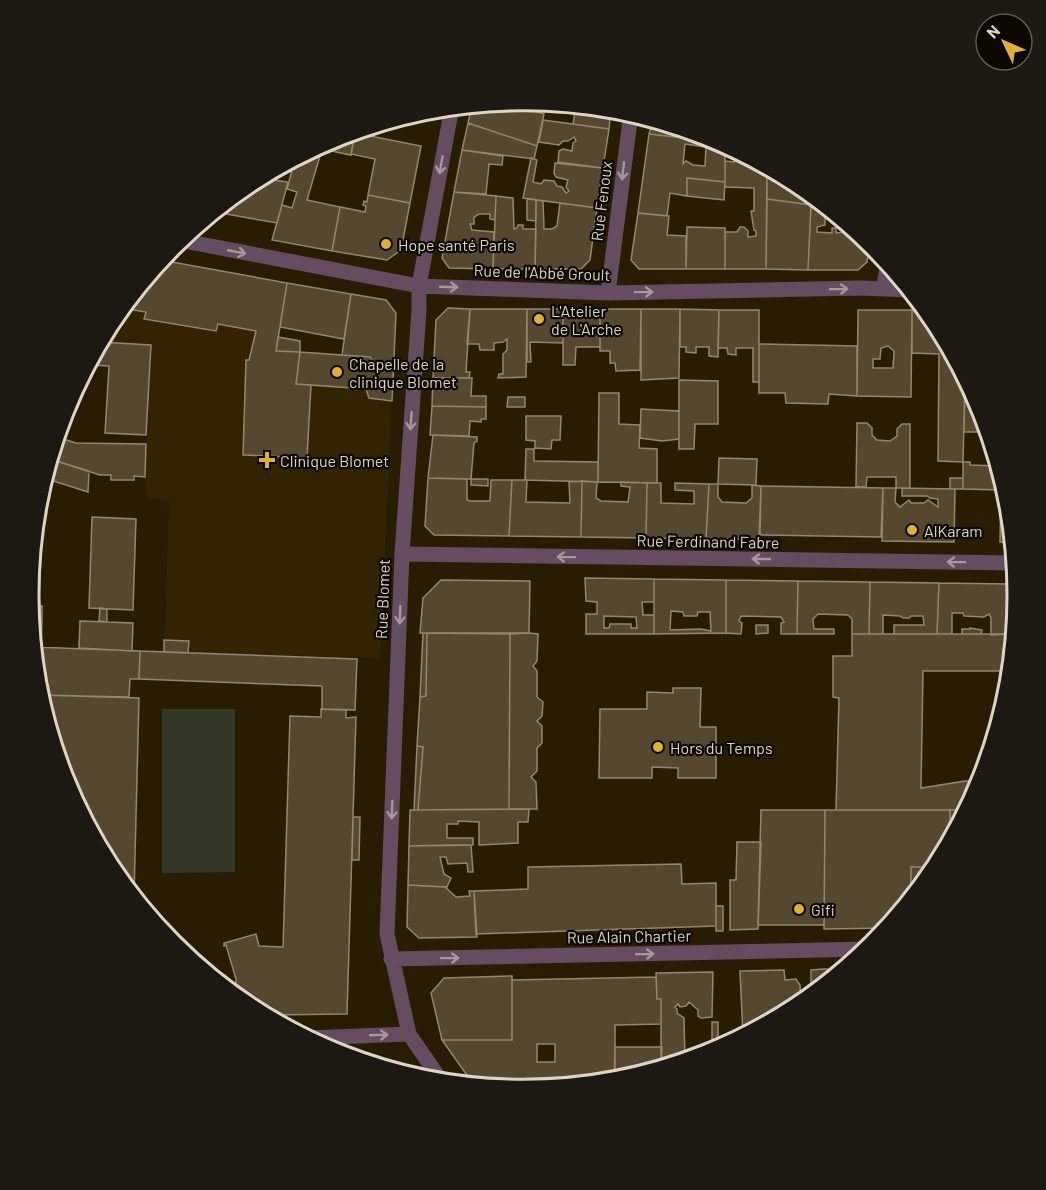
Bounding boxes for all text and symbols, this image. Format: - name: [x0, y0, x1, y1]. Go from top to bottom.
- north arrow: [974, 12, 1034, 72]
- text: N: [982, 21, 1003, 42]
- one-way arrow: [435, 155, 446, 174]
- street label: Rue Fenoux: [587, 160, 615, 242]
- one-way arrow: [618, 161, 629, 181]
- place label: Hope santé Paris: [398, 235, 515, 254]
- marker: Hope santé Paris: [379, 237, 393, 251]
- one-way arrow: [226, 247, 246, 258]
- street label: Rue de l'Abbé Groult: [473, 260, 611, 284]
- one-way arrow: [439, 282, 459, 293]
- one-way arrow: [829, 283, 849, 294]
- one-way arrow: [634, 286, 654, 298]
- place label: L'Atelier de L'Arche: [551, 301, 622, 338]
- marker: L'Atelier de L'Arche: [532, 312, 546, 326]
- place label: Chapelle de la clinique Blomet: [349, 354, 457, 391]
- marker: Chapelle de la clinique Blomet: [330, 365, 344, 379]
- one-way arrow: [406, 410, 417, 430]
- marker: Clinique Blomet: [258, 451, 276, 469]
- place label: Clinique Blomet: [280, 451, 389, 470]
- place label: AlKaram: [924, 521, 983, 540]
- marker: AlKaram: [905, 523, 919, 537]
- street label: Rue Ferdinand Fabre: [637, 530, 779, 552]
- one-way arrow: [556, 551, 576, 563]
- one-way arrow: [751, 554, 771, 565]
- one-way arrow: [946, 556, 966, 568]
- street label: Rue Blomet: [371, 559, 393, 639]
- one-way arrow: [394, 605, 405, 625]
- place label: Hors du Temps: [670, 738, 773, 757]
- marker: Hors du Temps: [651, 740, 665, 754]
- one-way arrow: [386, 800, 397, 820]
- place label: Gifi: [811, 900, 835, 919]
- marker: Gifi: [792, 902, 806, 916]
- street label: Rue Alain Chartier: [567, 925, 692, 947]
- one-way arrow: [634, 948, 654, 960]
- one-way arrow: [439, 952, 459, 964]
- one-way arrow: [369, 1030, 389, 1041]

